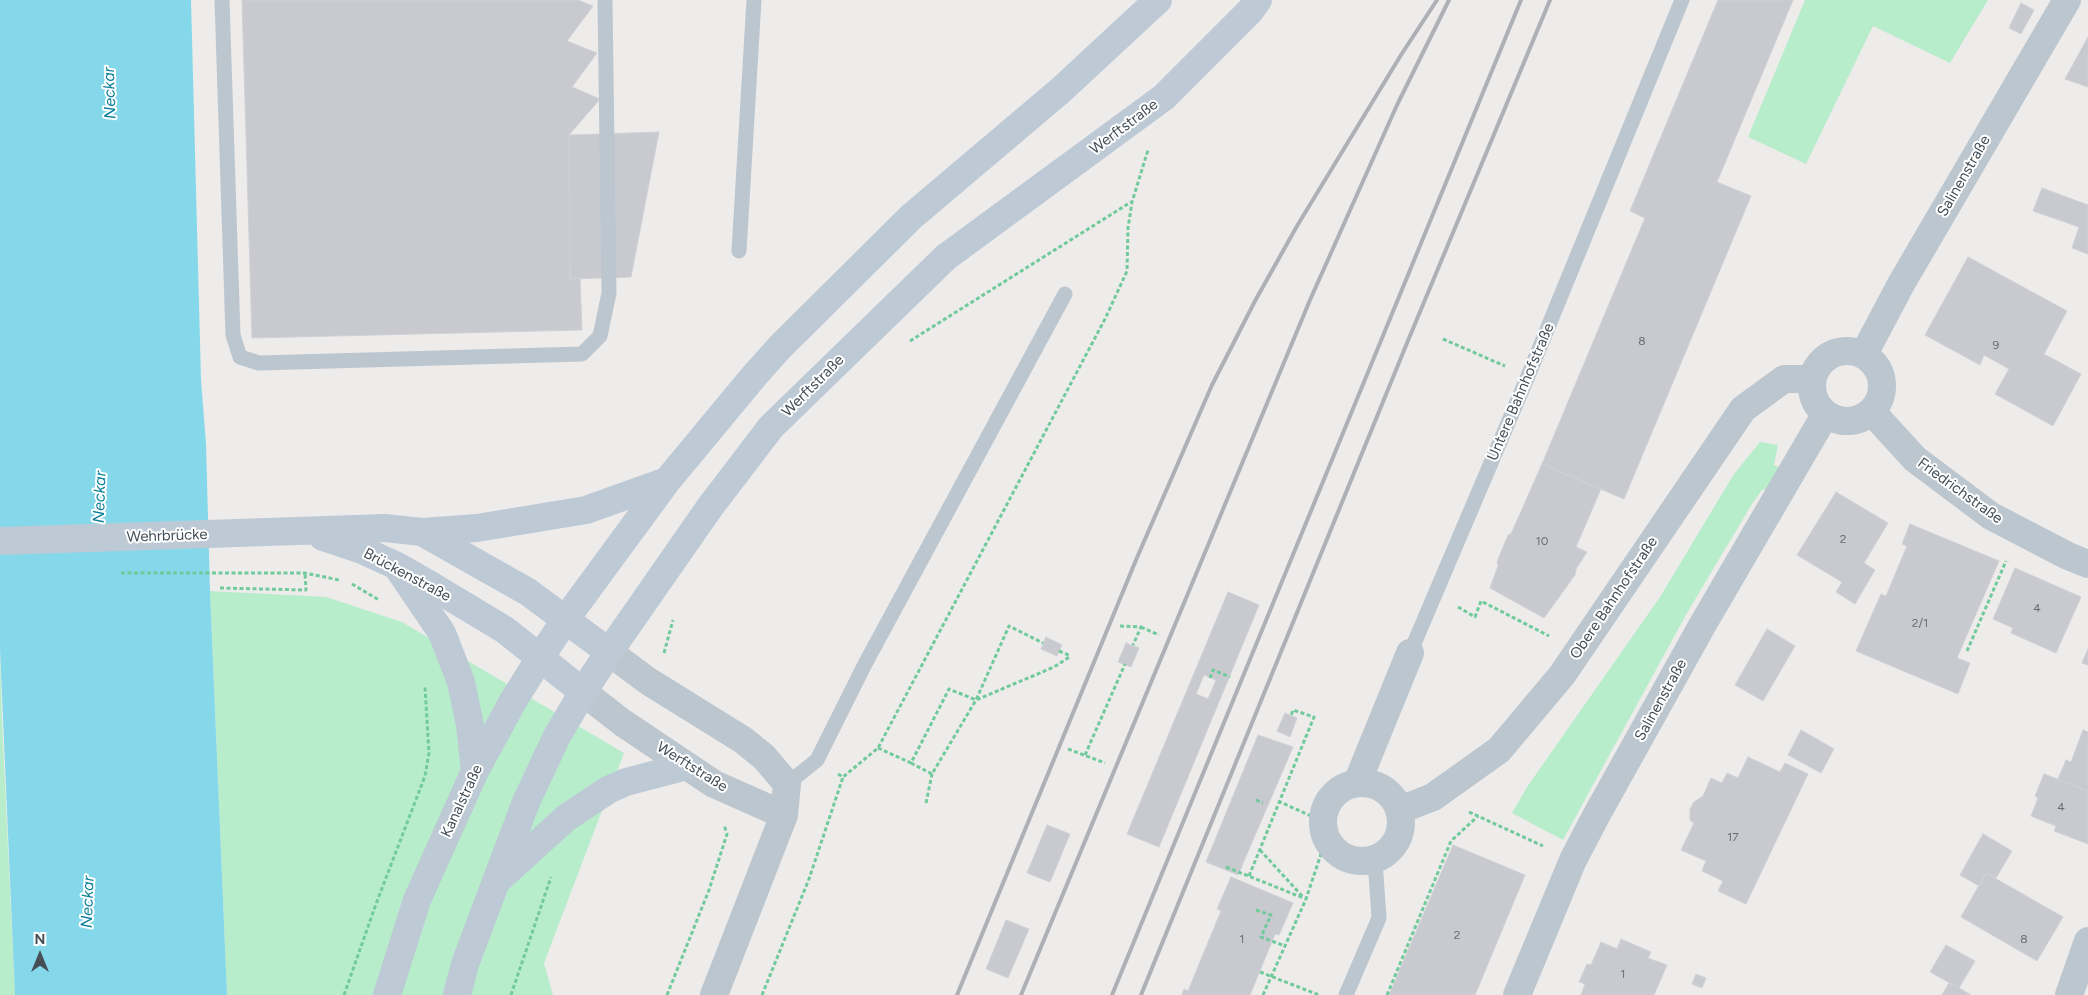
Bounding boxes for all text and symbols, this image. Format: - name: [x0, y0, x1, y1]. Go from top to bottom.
- water label: Neckar: [99, 67, 121, 119]
- street label: Werftstraße: [1087, 96, 1161, 158]
- street label: Salinenstraße: [1934, 132, 1994, 220]
- street label: Untere Bahnhofstraße: [1484, 320, 1558, 464]
- house number: 8: [1638, 334, 1646, 348]
- house number: 9: [1993, 338, 1999, 352]
- street label: Werftstraße: [778, 351, 848, 421]
- street label: Friedrichstraße: [1914, 454, 2006, 528]
- water label: Neckar: [89, 471, 111, 523]
- street label: Wehrbrücke: [126, 526, 208, 546]
- house number: 2: [1840, 532, 1846, 546]
- street label: Obere Bahnhofstraße: [1566, 533, 1662, 663]
- house number: 10: [1536, 534, 1548, 548]
- street label: Brückenstraße: [360, 544, 454, 606]
- house number: 4: [2033, 601, 2041, 615]
- house number: 2/1: [1912, 616, 1928, 630]
- street label: Salinenstraße: [1631, 656, 1691, 744]
- street label: Werftstraße: [653, 738, 731, 796]
- street label: Kanalstraße: [437, 762, 487, 840]
- house number: 4: [2057, 800, 2065, 814]
- house number: 17: [1727, 830, 1739, 844]
- water label: Neckar: [77, 876, 99, 928]
- house number: 2: [1454, 928, 1460, 942]
- north arrow: [15, 930, 65, 980]
- text: N: [35, 931, 45, 948]
- house number: 1: [1240, 932, 1244, 946]
- house number: 8: [2020, 932, 2028, 946]
- house number: 1: [1621, 967, 1625, 981]

